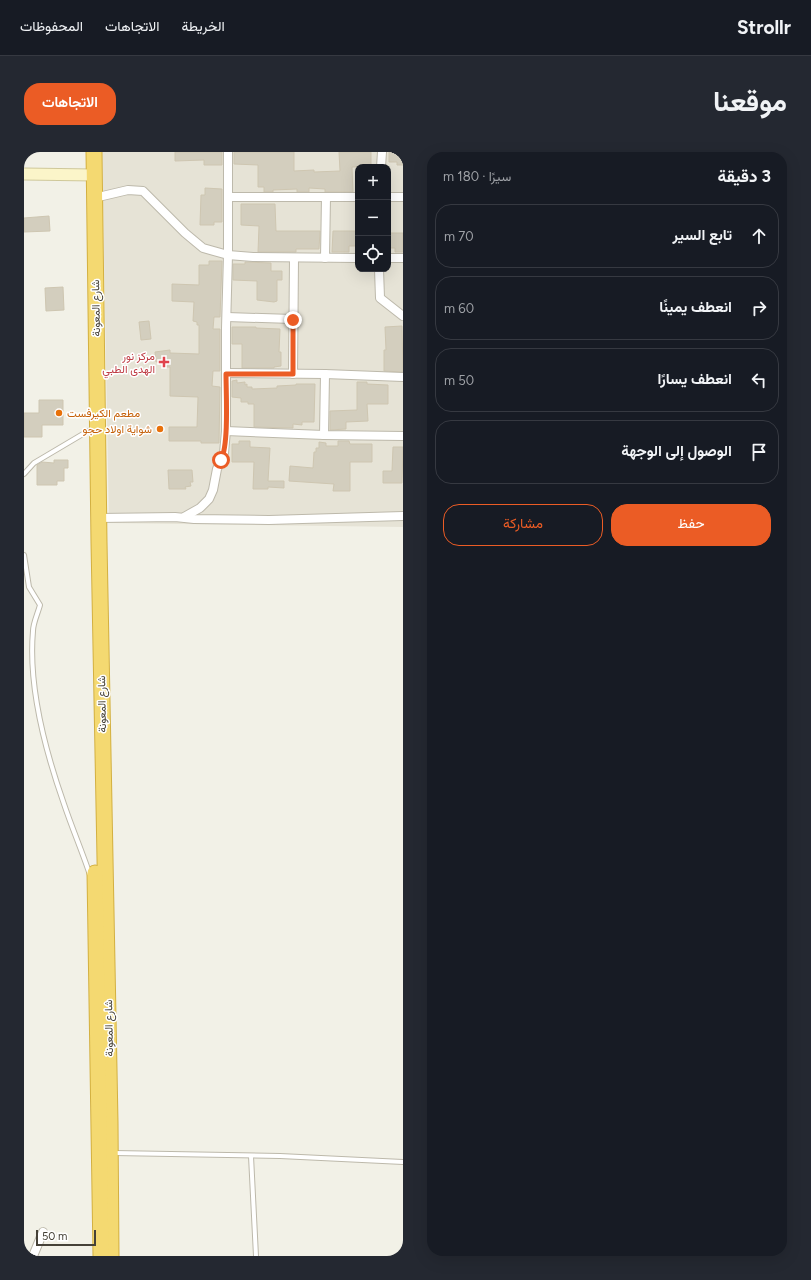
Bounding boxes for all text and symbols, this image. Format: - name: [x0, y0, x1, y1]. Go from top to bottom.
- text: Strollr: [737, 16, 791, 39]
- text: المحفوظات: [20, 18, 83, 35]
- text: الاتجاهات: [105, 18, 159, 35]
- text: الخريطة: [181, 18, 225, 35]
- button: الاتجاهات: [24, 83, 116, 125]
- text: موقعنا: [713, 84, 787, 118]
- map controls: [355, 164, 391, 272]
- button: +: [355, 164, 391, 200]
- text: 3 دقيقة: [717, 166, 771, 186]
- text: سيرًا · 180 m: [443, 169, 511, 184]
- button: −: [355, 200, 391, 236]
- icon: ahead: [748, 225, 770, 247]
- text: تابع السير: [672, 226, 732, 244]
- text: 70 m: [444, 229, 474, 244]
- button: locate: [355, 236, 391, 272]
- street label: شارع المعونة: [89, 279, 104, 337]
- icon: right: [748, 297, 770, 319]
- text: انعطف يمينًا: [659, 298, 732, 316]
- text: 60 m: [444, 301, 474, 316]
- route end: [284, 311, 302, 329]
- place label: مركز نور الهدى الطبي: [102, 350, 155, 379]
- marker: مركز نور الهدى الطبي: [158, 356, 170, 368]
- icon: left: [748, 369, 770, 391]
- text: انعطف يسارًا: [657, 370, 732, 388]
- text: 50 m: [444, 373, 474, 388]
- place label: مطعم الكيرفست: [67, 407, 140, 421]
- marker: مطعم الكيرفست: [54, 408, 64, 418]
- place label: شواية اولاد حجو: [83, 423, 152, 436]
- marker: شواية اولاد حجو: [155, 424, 165, 434]
- icon: arrive: [748, 441, 770, 463]
- text: الوصول إلى الوجهة: [621, 442, 732, 460]
- route start: [212, 451, 230, 469]
- button: مشاركة: [443, 504, 603, 546]
- button: حفظ: [611, 504, 771, 546]
- street label: شارع المعونة: [95, 675, 110, 733]
- street label: شارع المعونة: [102, 999, 117, 1057]
- scale bar: [36, 1228, 96, 1247]
- text: 50 m: [42, 1230, 67, 1243]

